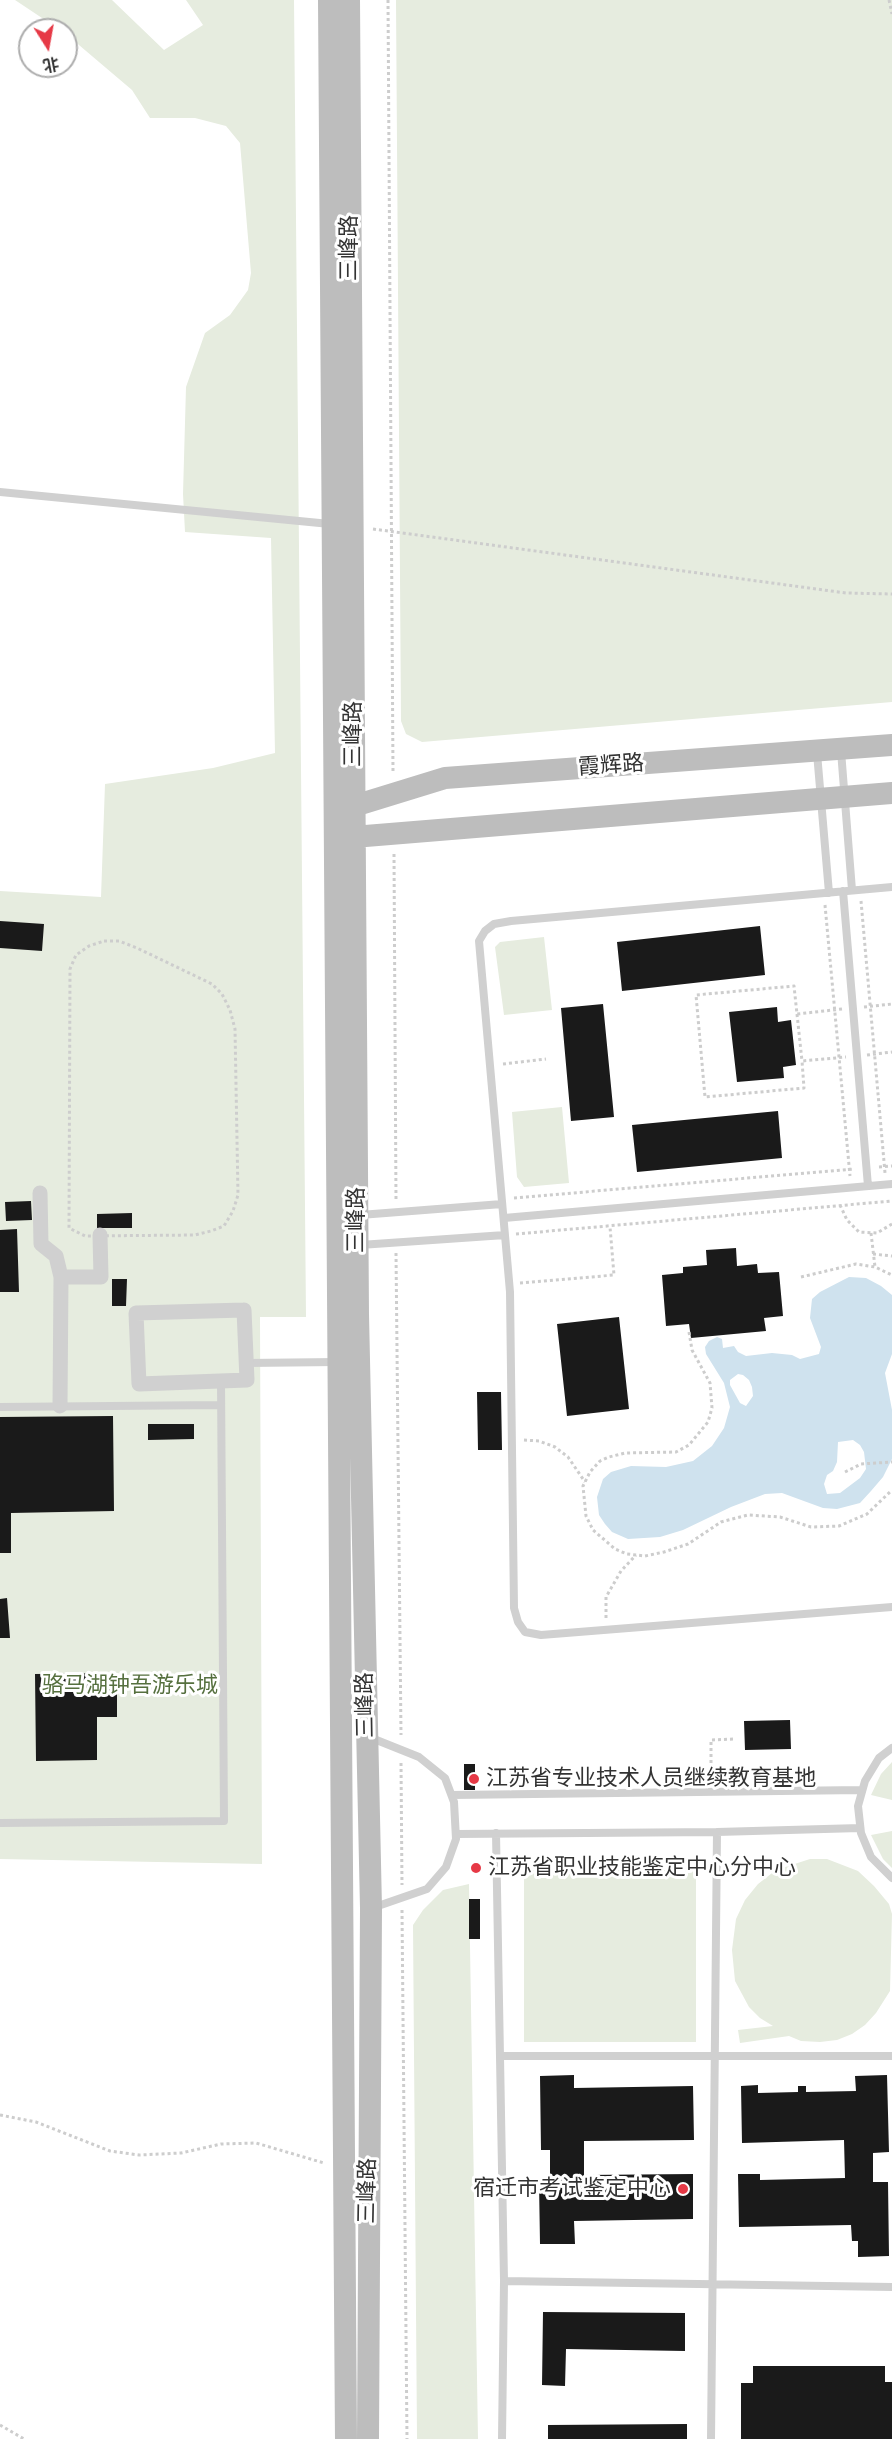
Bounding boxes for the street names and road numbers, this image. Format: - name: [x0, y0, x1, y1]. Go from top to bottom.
- street label: 三峰路: [337, 215, 363, 281]
- street label: 三峰路: [341, 701, 367, 767]
- street label: 霞辉路: [577, 751, 645, 781]
- street label: 三峰路: [344, 1187, 370, 1253]
- street label: 三峰路: [352, 1672, 380, 1738]
- street label: 三峰路: [354, 2158, 382, 2224]

